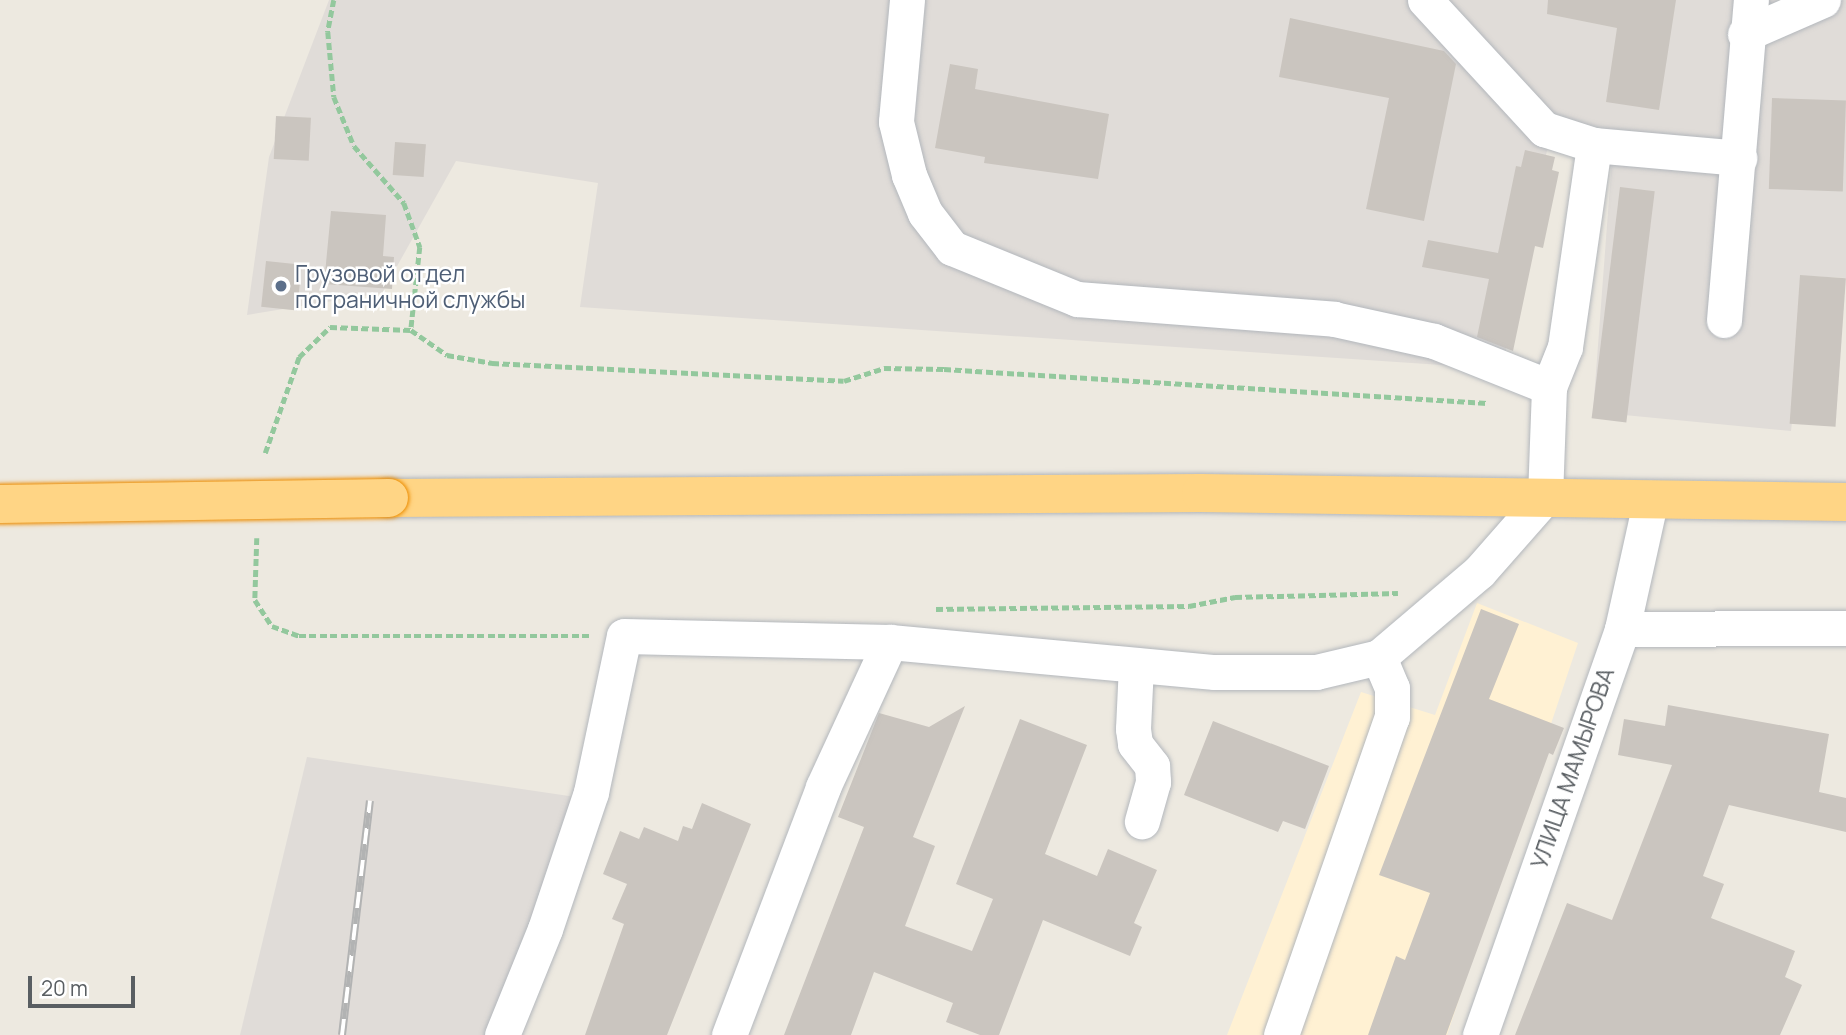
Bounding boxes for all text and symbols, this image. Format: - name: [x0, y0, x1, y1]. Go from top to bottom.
- place label: Грузовой отдел пограничной службы: [295, 259, 525, 313]
- marker: Грузовой отдел пограничной службы: [273, 278, 289, 294]
- street label: УЛИЦА МАМЫРОВА: [1525, 664, 1619, 872]
- scale bar: [32, 962, 138, 1006]
- text: 20 m: [41, 974, 88, 1002]

